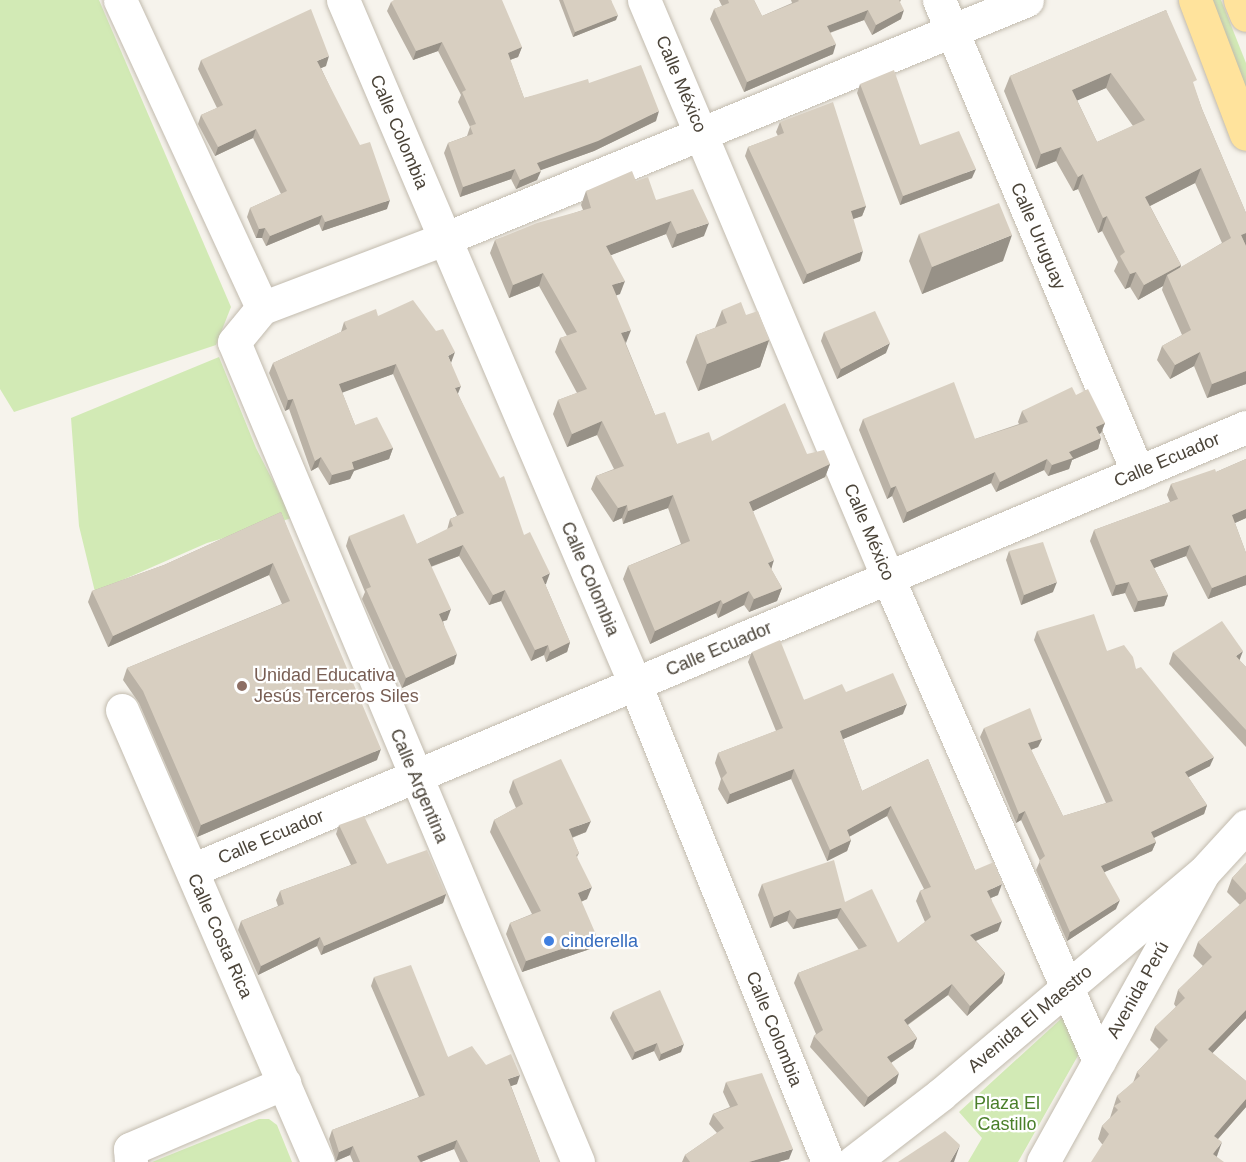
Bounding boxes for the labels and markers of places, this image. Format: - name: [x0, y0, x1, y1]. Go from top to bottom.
- place label: Unidad Educativa Jesús Terceros Siles: [254, 665, 419, 708]
- marker: Unidad Educativa Jesús Terceros Siles: [235, 679, 249, 693]
- place label: cinderella: [561, 930, 638, 952]
- marker: cinderella: [542, 934, 556, 948]

